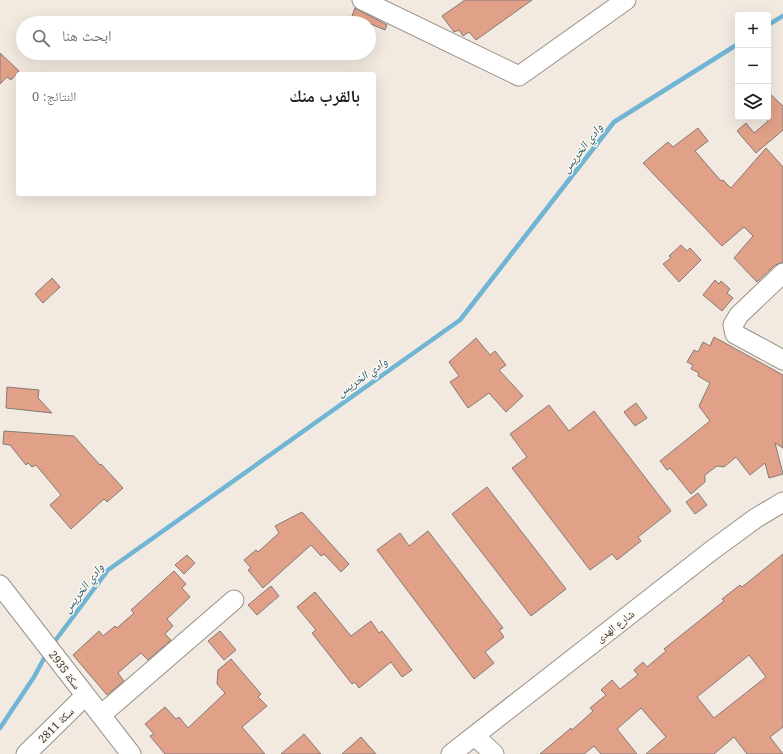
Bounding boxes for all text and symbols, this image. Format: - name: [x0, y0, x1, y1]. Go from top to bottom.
- map controls: [735, 12, 771, 120]
- button: +: [735, 12, 771, 48]
- search box: [16, 16, 376, 60]
- text: ابحث هنا: [62, 25, 112, 45]
- icon: search: [30, 27, 52, 49]
- button: −: [735, 48, 771, 84]
- text: بالقرب منك: [289, 84, 360, 107]
- button: layers: [735, 84, 771, 120]
- text: النتائج: 0: [32, 87, 76, 105]
- water label: وادي الخريس: [557, 119, 608, 177]
- water label: وادي الخريس: [333, 353, 392, 402]
- water label: وادي الخريس: [58, 559, 109, 617]
- street label: شارع الهدى: [592, 606, 637, 645]
- street label: سكة 2935: [46, 647, 85, 692]
- street label: سكة 2811: [35, 704, 77, 746]

